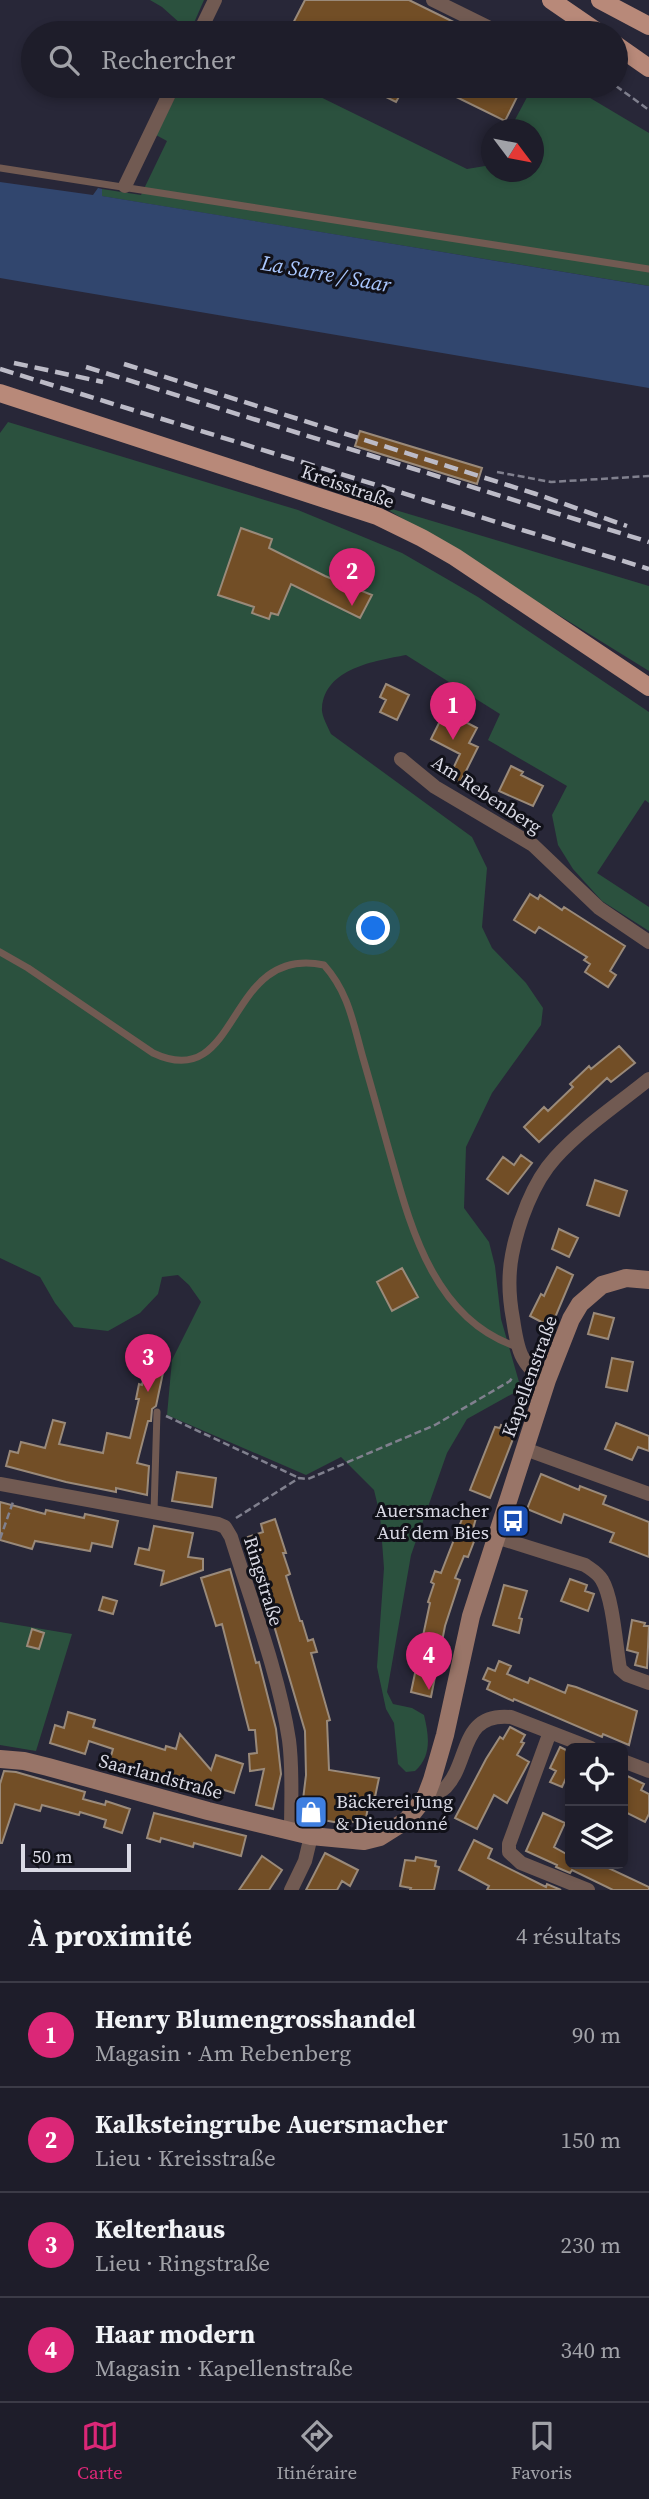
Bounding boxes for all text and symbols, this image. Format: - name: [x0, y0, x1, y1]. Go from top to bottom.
- search box: [21, 21, 628, 98]
- icon: search: [45, 41, 83, 79]
- text: Rechercher: [101, 42, 235, 78]
- north arrow: [481, 119, 544, 182]
- water label: La Sarre / Saar: [258, 248, 394, 299]
- street label: Kreisstraße: [298, 458, 398, 514]
- pin: 2: [329, 548, 375, 606]
- pin: 1: [430, 682, 476, 740]
- street label: Am Rebenberg: [427, 749, 547, 839]
- your location: [356, 911, 390, 945]
- street label: Kapellenstraße: [495, 1312, 563, 1440]
- pin: 3: [125, 1334, 171, 1392]
- place label: Auersmacher Auf dem Bies: [375, 1497, 489, 1545]
- bus stop icon: Auersmacher Auf dem Bies: [494, 1502, 532, 1540]
- street label: Ringstraße: [238, 1533, 290, 1629]
- pin: 4: [406, 1632, 452, 1690]
- map controls: [565, 1743, 628, 1869]
- button: locate: [565, 1743, 628, 1806]
- street label: Saarlandstraße: [96, 1747, 226, 1805]
- place label: Bäckerei Jung & Dieudonné: [336, 1788, 453, 1836]
- shop icon: Bäckerei Jung & Dieudonné: [292, 1793, 330, 1831]
- button: layers: [565, 1806, 628, 1869]
- scale bar: [21, 1841, 131, 1873]
- text: 50 m: [32, 1843, 73, 1869]
- text: À proximité: [28, 1915, 192, 1956]
- text: 4 résultats: [516, 1920, 621, 1952]
- text: Henry Blumengrosshandel: [95, 2001, 416, 2037]
- text: 1: [45, 2019, 57, 2051]
- text: 90 m: [572, 2019, 621, 2051]
- text: Magasin · Am Rebenberg: [95, 2037, 351, 2069]
- text: Kalksteingrube Auersmacher: [95, 2106, 448, 2142]
- text: 2: [45, 2124, 57, 2156]
- text: 150 m: [560, 2124, 621, 2156]
- text: Lieu · Kreisstraße: [95, 2142, 276, 2174]
- text: Kelterhaus: [95, 2211, 225, 2247]
- text: 3: [45, 2229, 57, 2261]
- text: 230 m: [560, 2229, 621, 2261]
- text: Lieu · Ringstraße: [95, 2247, 270, 2279]
- text: Haar modern: [95, 2316, 255, 2352]
- text: 4: [45, 2334, 57, 2366]
- text: 340 m: [560, 2334, 621, 2366]
- text: Magasin · Kapellenstraße: [95, 2352, 353, 2384]
- tab: Carte: [77, 2417, 123, 2485]
- tab: Itinéraire: [277, 2417, 357, 2485]
- tab: Favoris: [511, 2417, 572, 2485]

